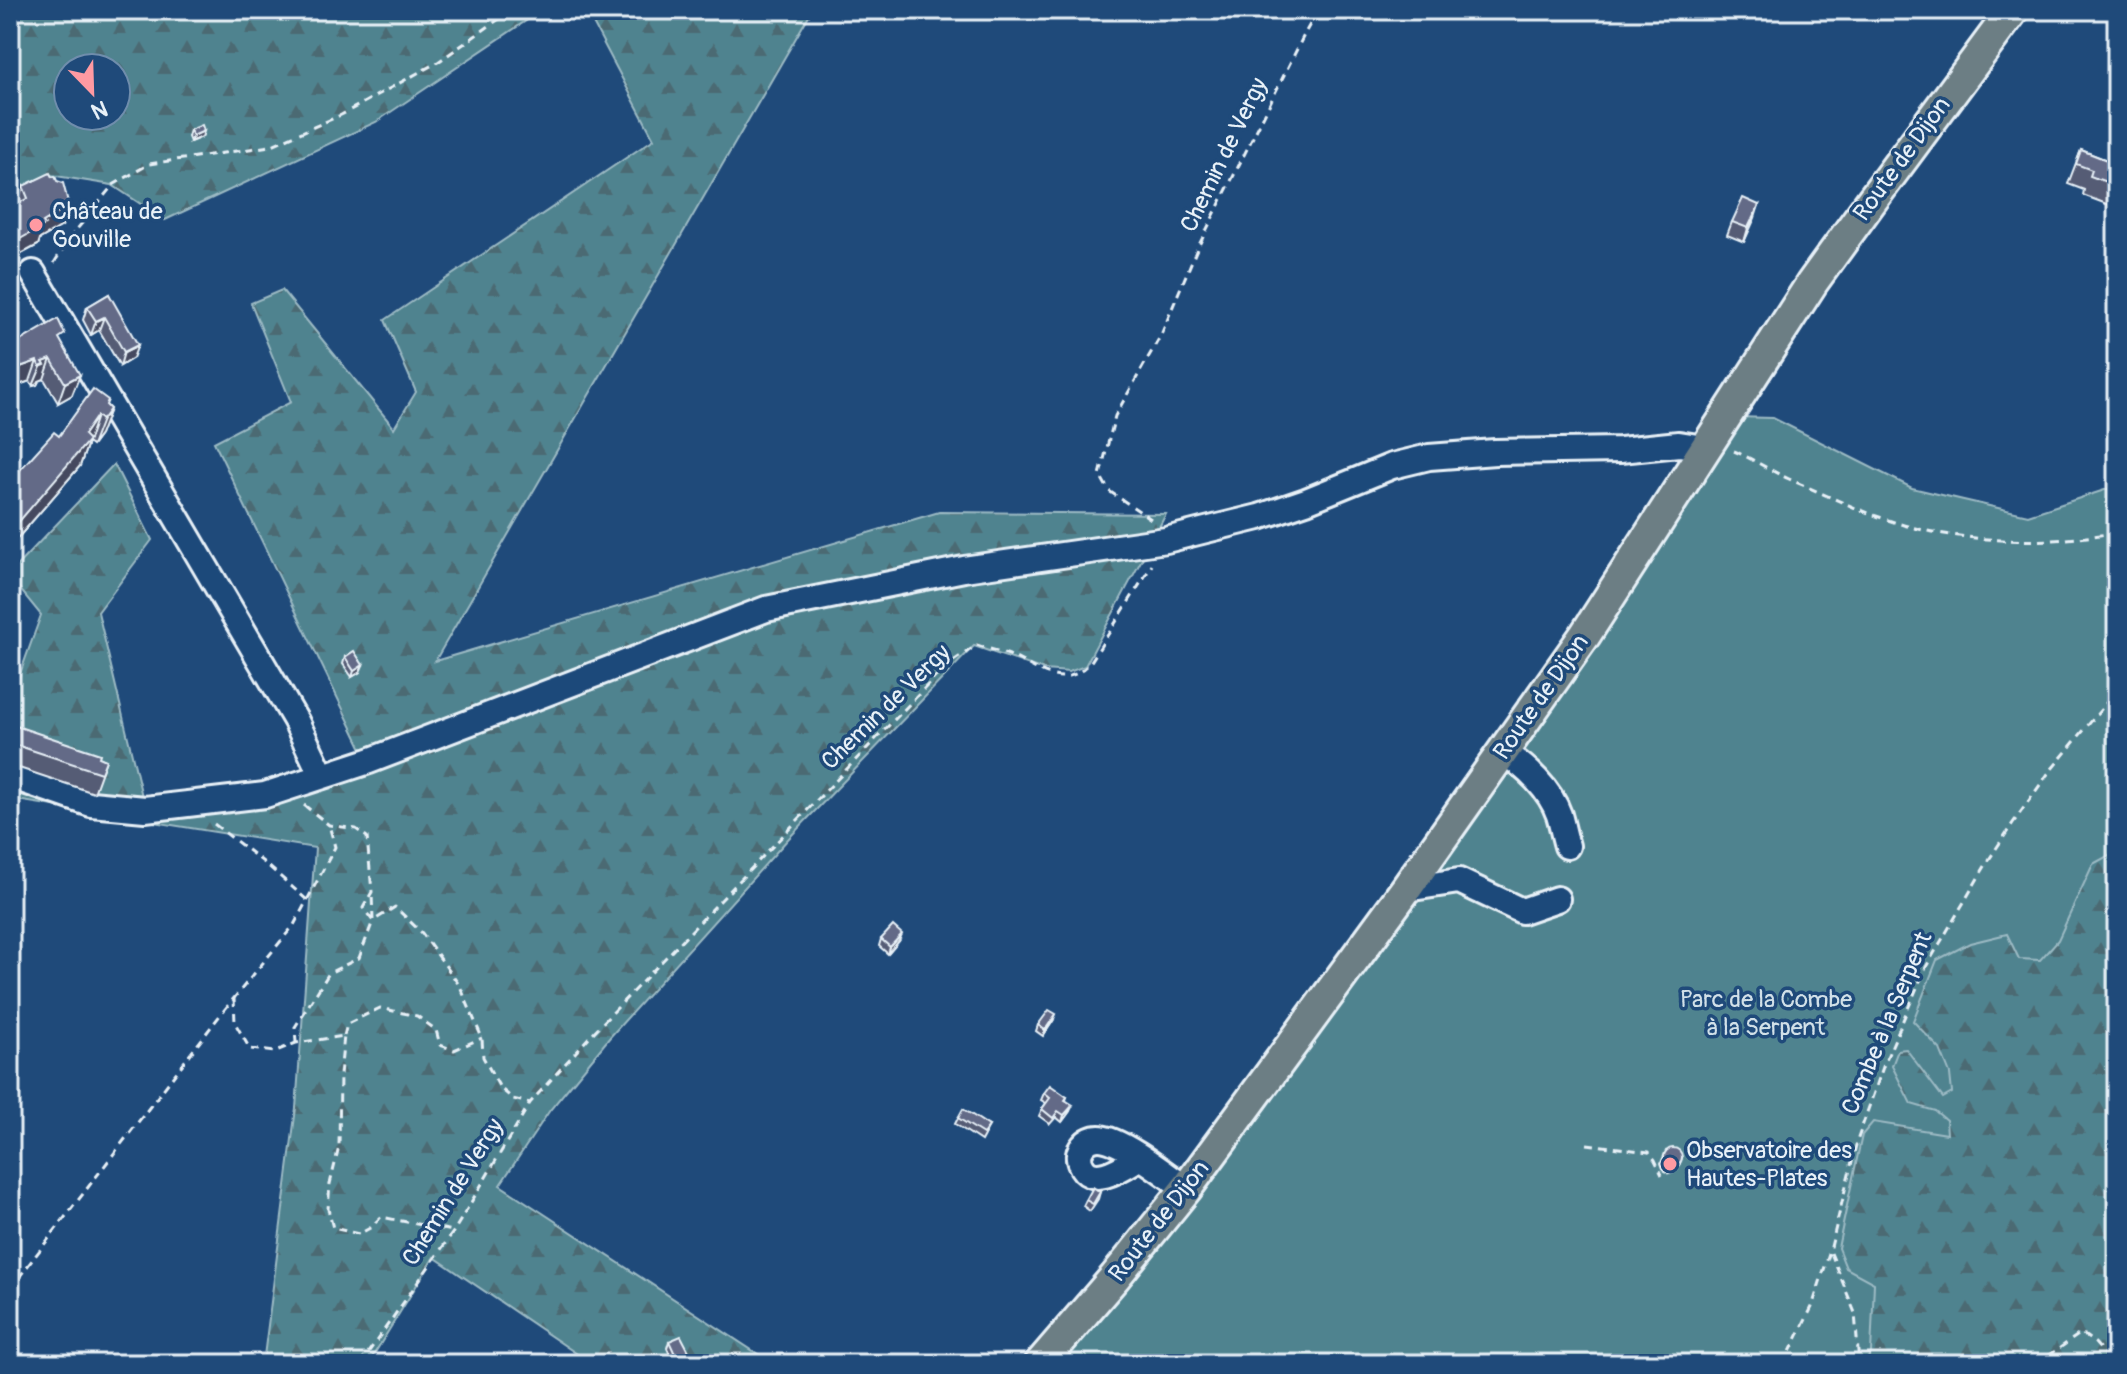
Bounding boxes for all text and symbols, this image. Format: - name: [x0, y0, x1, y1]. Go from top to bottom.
- north arrow: [52, 52, 132, 132]
- street label: Chemin de Vergy: [1174, 73, 1274, 237]
- street label: Route de Dijon: [1847, 91, 1957, 227]
- text: N: [87, 94, 112, 125]
- place label: Château de Gouville: [52, 197, 163, 254]
- marker: Château de Gouville: [27, 216, 45, 234]
- street label: Route de Dijon: [1487, 629, 1595, 765]
- street label: Chemin de Vergy: [816, 638, 956, 776]
- street label: Combe à la Serpent: [1835, 927, 1939, 1119]
- park label: Parc de la Combe à la Serpent: [1680, 985, 1852, 1042]
- street label: Chemin de Vergy: [396, 1113, 510, 1271]
- place label: Observatoire des Hautes-Plates: [1686, 1136, 1852, 1193]
- street label: Route de Dijon: [1103, 1154, 1215, 1288]
- marker: Observatoire des Hautes-Plates: [1661, 1155, 1679, 1173]

